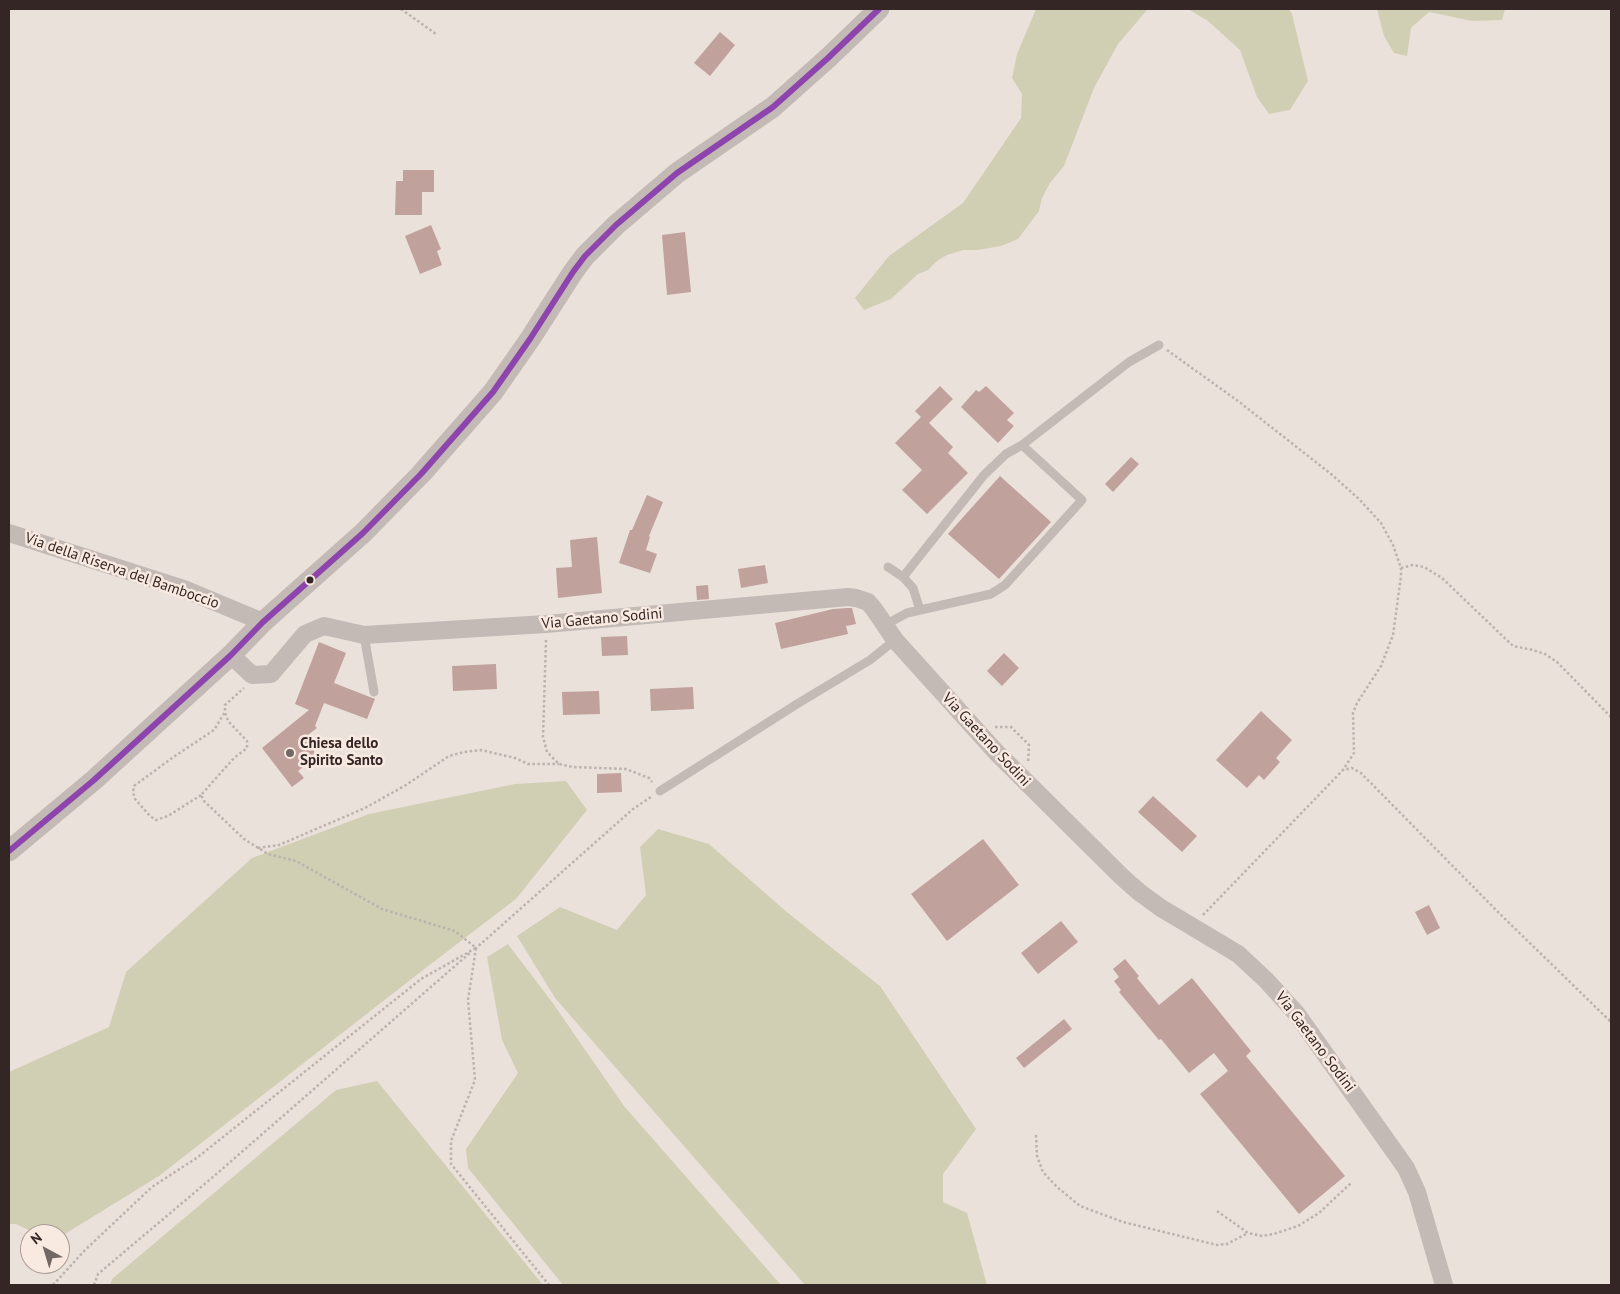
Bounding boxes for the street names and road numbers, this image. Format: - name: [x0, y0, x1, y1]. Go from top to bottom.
- street label: Via della Riserva del Bamboccio: [22, 529, 222, 613]
- street label: Via Gaetano Sodini: [541, 605, 663, 633]
- street label: Via Gaetano Sodini: [938, 689, 1034, 791]
- street label: Via Gaetano Sodini: [1271, 988, 1359, 1096]

